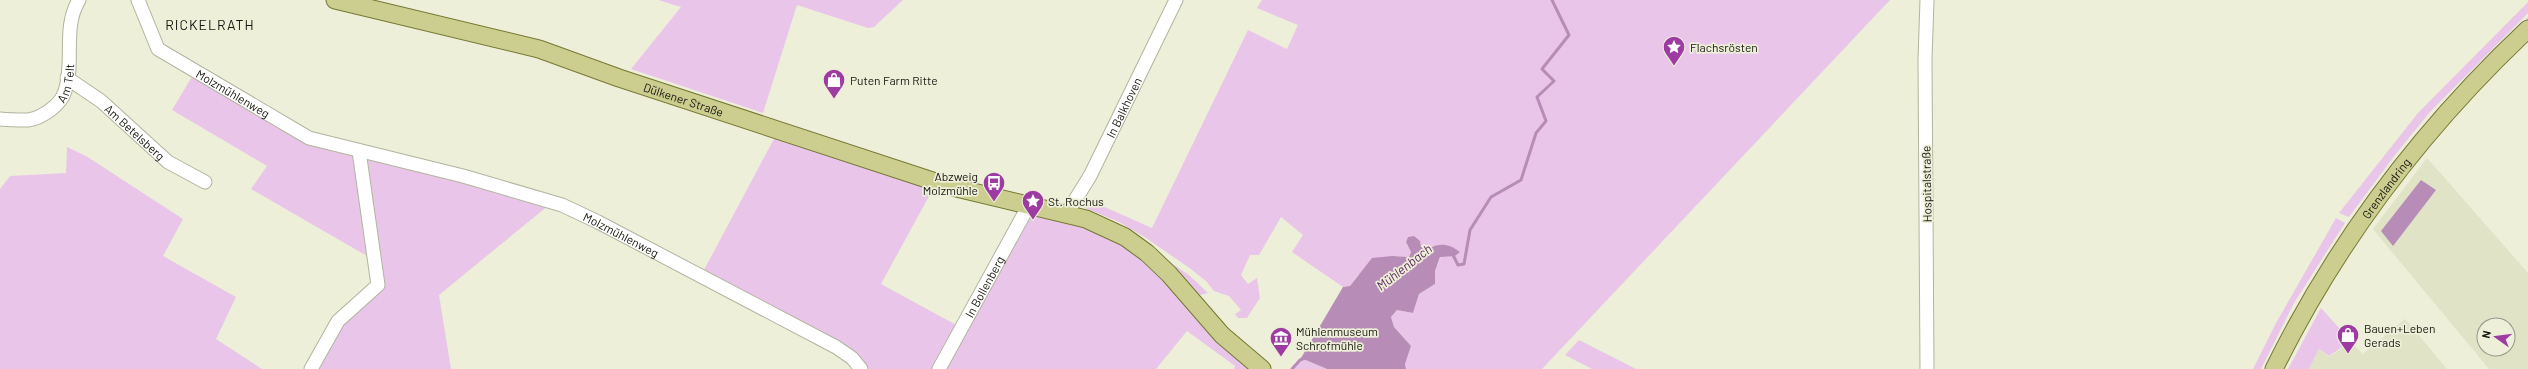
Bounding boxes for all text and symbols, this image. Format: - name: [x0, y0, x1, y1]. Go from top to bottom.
- district label: RICKELRATH: [165, 16, 255, 33]
- place icon: Flachsrösten: [1661, 34, 1687, 67]
- place label: Flachsrösten: [1690, 40, 1758, 54]
- street label: Am Telt: [54, 64, 76, 105]
- street label: Molzmühlenweg: [194, 66, 272, 120]
- shop icon: Puten Farm Ritte: [821, 67, 847, 100]
- place label: Puten Farm Ritte: [850, 73, 938, 87]
- street label: In Balkhoven: [1103, 75, 1144, 140]
- street label: Dülkener Straße: [642, 80, 725, 119]
- street label: Am Betelsberg: [102, 101, 168, 163]
- street label: Hospitalstraße: [1918, 145, 1934, 223]
- street label: Grenzlandring: [2359, 155, 2413, 221]
- place label: Abzweig Molzmühle: [923, 169, 978, 197]
- bus stop icon: Abzweig Molzmühle: [981, 170, 1007, 203]
- place icon: St. Rochus: [1020, 188, 1046, 221]
- place label: St. Rochus: [1048, 194, 1104, 208]
- street label: Molzmühlenweg: [581, 209, 661, 260]
- water label: Mühlenbach: [1373, 240, 1435, 294]
- street label: In Bollenberg: [962, 253, 1007, 320]
- north arrow: [2476, 317, 2516, 357]
- place label: Bauen+Leben Gerads: [2364, 321, 2435, 349]
- shop icon: Bauen+Leben Gerads: [2335, 322, 2361, 355]
- place label: Mühlenmuseum Schrofmühle: [1296, 324, 1378, 352]
- museum icon: Mühlenmuseum Schrofmühle: [1268, 325, 1294, 358]
- text: N: [2479, 329, 2493, 340]

